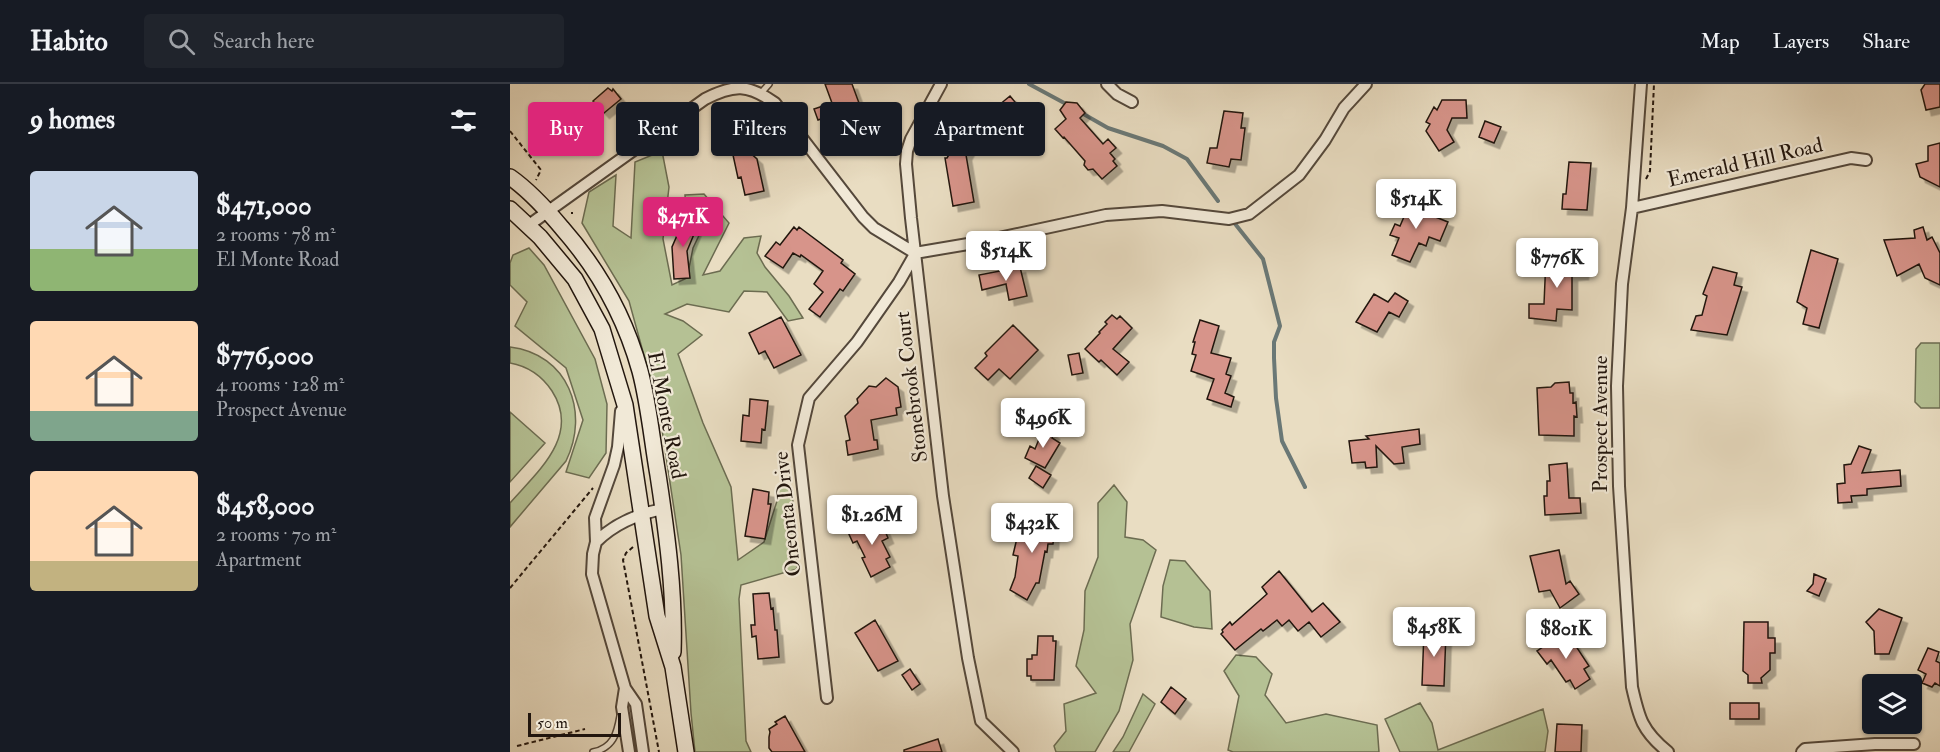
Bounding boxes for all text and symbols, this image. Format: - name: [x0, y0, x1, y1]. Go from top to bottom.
- search box: [144, 14, 564, 68]
- text: Habito: [30, 24, 108, 59]
- icon: search: [165, 25, 198, 58]
- text: Search here: [213, 27, 315, 55]
- text: Map: [1700, 28, 1740, 55]
- text: Layers: [1773, 28, 1829, 55]
- text: Share: [1862, 28, 1910, 55]
- chip: Buy: [528, 102, 604, 156]
- chip: Rent: [616, 102, 699, 156]
- chip: Filters: [711, 102, 808, 156]
- chip: New: [820, 102, 902, 156]
- chip: Apartment: [914, 102, 1045, 156]
- text: 9 homes: [30, 104, 115, 136]
- icon: filters: [447, 104, 480, 137]
- street label: Emerald Hill Road: [1665, 131, 1826, 193]
- pin: $514K: [1374, 179, 1458, 230]
- text: $514K: [1390, 186, 1442, 211]
- text: $471,000: [216, 190, 312, 222]
- icon: home: [78, 195, 150, 267]
- pin: $471K: [641, 197, 725, 248]
- text: $471K: [657, 204, 709, 229]
- text: 2 rooms · 78 m²: [216, 222, 336, 247]
- pin: $514K: [964, 231, 1048, 282]
- text: $514K: [980, 238, 1032, 263]
- pin: $776K: [1515, 238, 1599, 289]
- text: $776K: [1530, 245, 1584, 270]
- text: El Monte Road: [216, 247, 339, 272]
- street label: Stonebrook Court: [889, 310, 934, 464]
- text: $776,000: [216, 340, 314, 372]
- icon: home: [78, 345, 150, 417]
- street label: El Monte Road: [641, 349, 692, 482]
- street label: Prospect Avenue: [1587, 355, 1614, 493]
- text: 4 rooms · 128 m²: [216, 372, 344, 397]
- text: Prospect Avenue: [216, 397, 347, 422]
- pin: $496K: [1001, 398, 1085, 449]
- text: $496K: [1015, 405, 1071, 430]
- street label: Oneonta Drive: [767, 450, 807, 578]
- text: $458,000: [216, 490, 315, 522]
- icon: home: [78, 495, 150, 567]
- pin: $1.26M: [823, 495, 921, 546]
- text: $1.26M: [841, 502, 903, 527]
- pin: $432K: [990, 503, 1074, 554]
- text: $432K: [1005, 510, 1059, 535]
- text: 2 rooms · 70 m²: [216, 522, 336, 547]
- text: Apartment: [216, 547, 301, 572]
- pin: $458K: [1392, 607, 1476, 658]
- pin: $801K: [1524, 609, 1608, 660]
- text: $458K: [1407, 614, 1461, 639]
- text: $801K: [1540, 616, 1592, 641]
- map controls: [1862, 674, 1922, 734]
- button: layers: [1862, 674, 1922, 734]
- scale bar: [528, 710, 621, 738]
- text: 50 m: [537, 713, 568, 733]

